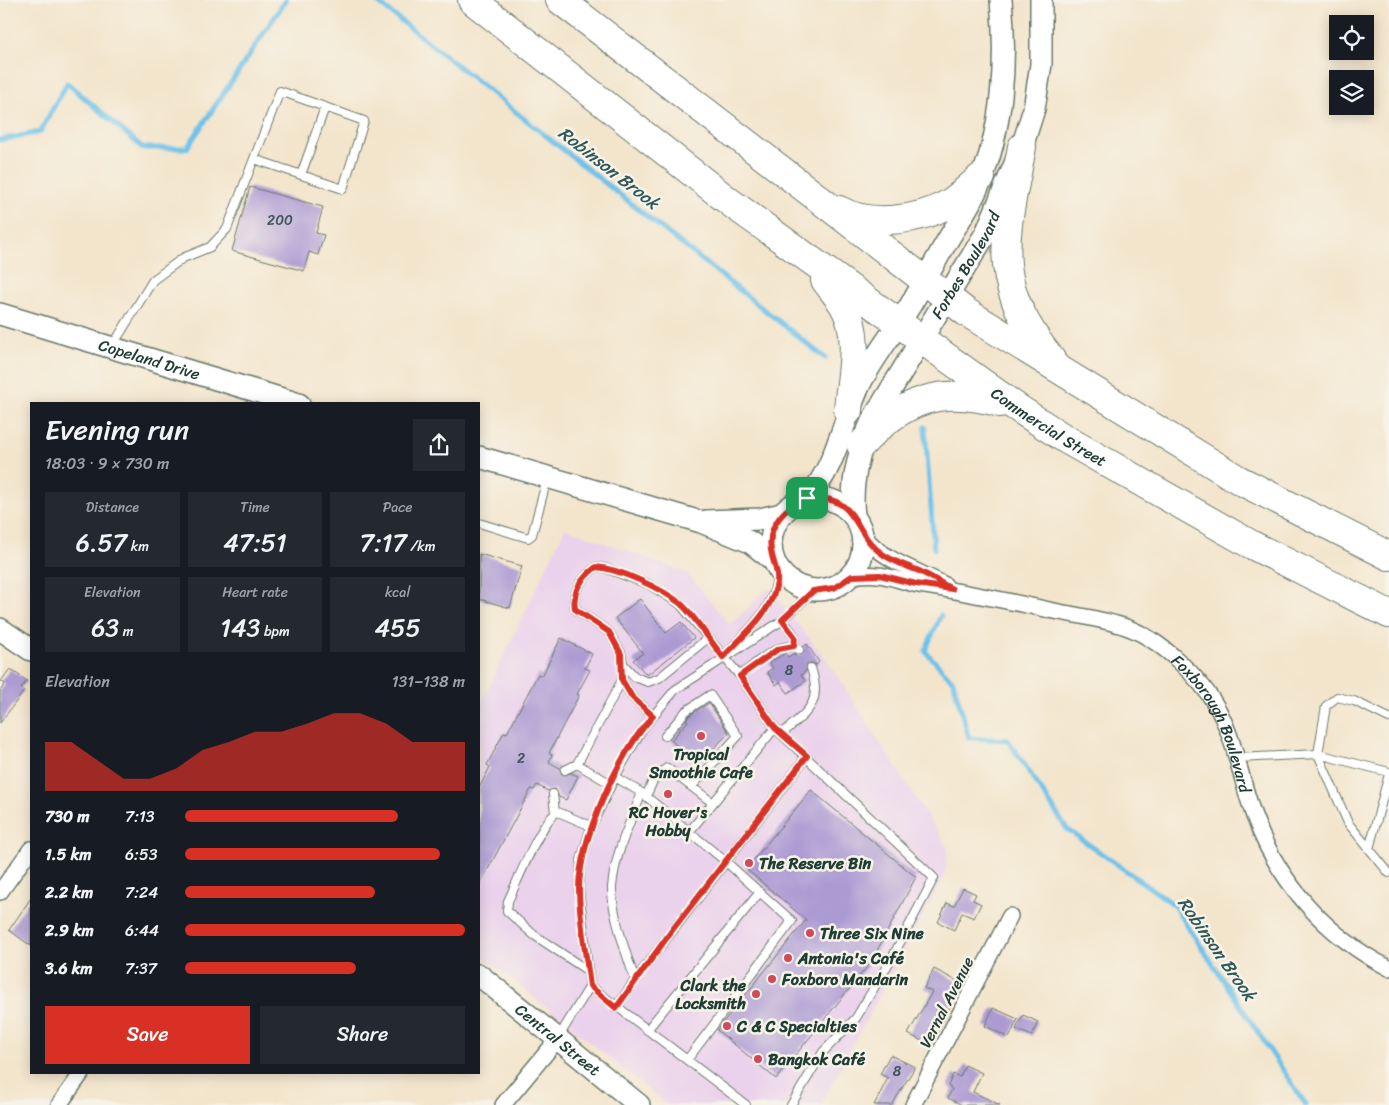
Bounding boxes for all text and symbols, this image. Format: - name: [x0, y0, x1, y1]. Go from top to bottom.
- map controls: [1329, 15, 1374, 115]
- button: locate: [1329, 15, 1374, 60]
- button: layers: [1329, 70, 1374, 115]
- water label: Robinson Brook: [551, 118, 668, 219]
- street label: Forbes Boulevard: [923, 205, 1009, 325]
- house number: 200: [267, 208, 293, 233]
- street label: Copeland Drive: [95, 330, 204, 388]
- street label: Commercial Street: [985, 379, 1112, 475]
- text: Evening run: [45, 405, 189, 454]
- button: share: [413, 419, 465, 471]
- text: 18:03 · 9 × 730 m: [45, 449, 169, 478]
- pin: [786, 477, 828, 519]
- icon: arrive: [793, 484, 821, 512]
- text: Distance: [86, 495, 139, 520]
- text: Time: [240, 495, 270, 520]
- text: Pace: [383, 495, 413, 520]
- text: 6.57: [76, 520, 127, 565]
- text: 47:51: [223, 520, 287, 565]
- text: 7:17: [360, 520, 407, 565]
- text: km: [127, 534, 149, 559]
- text: /km: [407, 534, 435, 559]
- text: Elevation: [84, 580, 141, 605]
- text: Heart rate: [222, 580, 288, 605]
- text: kcal: [385, 580, 410, 605]
- text: 63: [91, 605, 119, 650]
- text: 143: [220, 605, 260, 650]
- text: 455: [375, 605, 421, 650]
- text: m: [119, 619, 134, 644]
- text: bpm: [260, 619, 290, 644]
- street label: Foxborough Boulevard: [1164, 647, 1260, 798]
- house number: 8: [785, 658, 794, 683]
- text: Elevation: [45, 667, 110, 696]
- text: 131–138 m: [392, 667, 465, 696]
- marker: Tropical Smoothie Cafe: [695, 730, 707, 742]
- place label: Tropical Smoothie Cafe: [648, 740, 753, 787]
- house number: 2: [517, 746, 525, 771]
- marker: RC Hover's Hobby: [662, 788, 674, 800]
- place label: RC Hover's Hobby: [628, 798, 707, 845]
- text: 730 m: [45, 802, 89, 831]
- text: 7:13: [125, 802, 155, 831]
- text: 1.5 km: [45, 840, 91, 869]
- text: 6:53: [125, 840, 157, 869]
- place label: The Reserve Bin: [759, 849, 872, 878]
- marker: The Reserve Bin: [743, 857, 755, 869]
- text: 2.2 km: [45, 878, 93, 907]
- text: 7:24: [125, 878, 158, 907]
- water label: Robinson Brook: [1169, 890, 1266, 1009]
- text: 2.9 km: [45, 916, 94, 945]
- text: 6:44: [125, 916, 159, 945]
- place label: Three Six Nine: [820, 919, 925, 948]
- marker: Three Six Nine: [804, 927, 816, 939]
- place label: Antonia's Café: [797, 944, 905, 973]
- street label: Vernal Avenue: [911, 951, 982, 1053]
- marker: Antonia's Café: [782, 952, 794, 964]
- text: 3.6 km: [45, 954, 93, 983]
- text: 7:37: [125, 954, 157, 983]
- place label: Foxboro Mandarin: [781, 965, 908, 994]
- place label: Clark the Locksmith: [675, 971, 747, 1018]
- marker: Foxboro Mandarin: [766, 973, 778, 985]
- marker: Clark the Locksmith: [750, 988, 762, 1000]
- street label: Central Street: [508, 996, 607, 1084]
- button: Save: [45, 1006, 250, 1064]
- button: Share: [260, 1006, 465, 1064]
- place label: C & C Specialties: [736, 1012, 857, 1041]
- marker: C & C Specialties: [721, 1020, 733, 1032]
- place label: Bangkok Café: [768, 1045, 866, 1074]
- marker: Bangkok Café: [752, 1053, 764, 1065]
- house number: 8: [893, 1059, 902, 1084]

